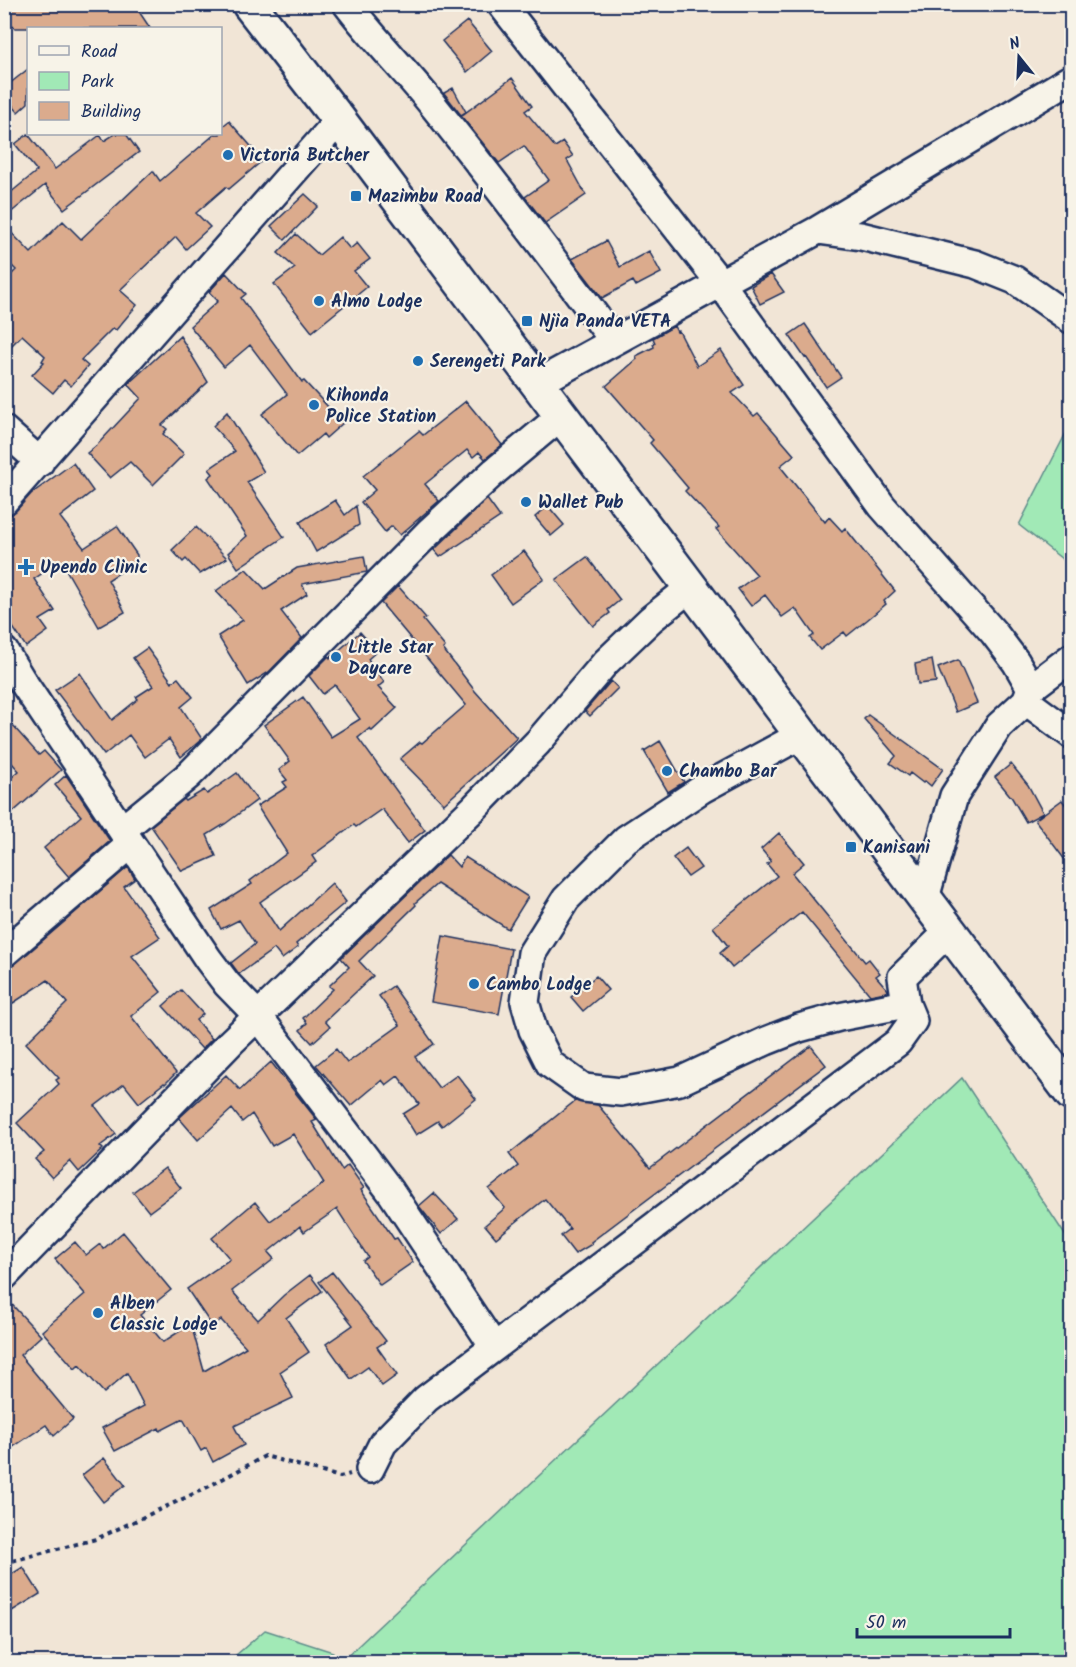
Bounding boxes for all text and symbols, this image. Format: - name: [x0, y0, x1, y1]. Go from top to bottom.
- legend: [27, 27, 222, 135]
- north arrow: [989, 27, 1049, 87]
- text: N: [1006, 31, 1023, 58]
- text: Road: [81, 38, 118, 67]
- text: Park: [81, 68, 114, 97]
- text: Building: [81, 98, 141, 127]
- place label: Victoria Butcher: [240, 142, 371, 171]
- marker: Victoria Butcher: [221, 148, 235, 162]
- place label: Mazimbu Road: [368, 183, 483, 212]
- marker: Mazimbu Road: [349, 189, 363, 203]
- place label: Almo Lodge: [331, 288, 422, 317]
- marker: Almo Lodge: [312, 294, 326, 308]
- place label: Njia Panda VETA: [539, 308, 671, 337]
- marker: Njia Panda VETA: [520, 314, 534, 328]
- place label: Serengeti Park: [430, 348, 547, 377]
- marker: Serengeti Park: [411, 354, 425, 368]
- place label: Kihonda Police Station: [326, 382, 436, 432]
- marker: Kihonda Police Station: [307, 398, 321, 412]
- place label: Wallet Pub: [538, 489, 624, 518]
- marker: Wallet Pub: [519, 495, 533, 509]
- place label: Upendo Clinic: [40, 554, 148, 583]
- marker: Upendo Clinic: [17, 558, 35, 576]
- place label: Little Star Daycare: [348, 634, 434, 684]
- marker: Little Star Daycare: [329, 650, 343, 664]
- place label: Chambo Bar: [679, 758, 778, 787]
- marker: Chambo Bar: [660, 764, 674, 778]
- place label: Kanisani: [863, 834, 930, 863]
- marker: Kanisani: [844, 840, 858, 854]
- place label: Cambo Lodge: [486, 971, 592, 1000]
- marker: Cambo Lodge: [467, 977, 481, 991]
- place label: Alben Classic Lodge: [110, 1290, 218, 1340]
- marker: Alben Classic Lodge: [91, 1306, 105, 1320]
- scale bar: [857, 1601, 1010, 1639]
- text: 50 m: [866, 1609, 906, 1638]

